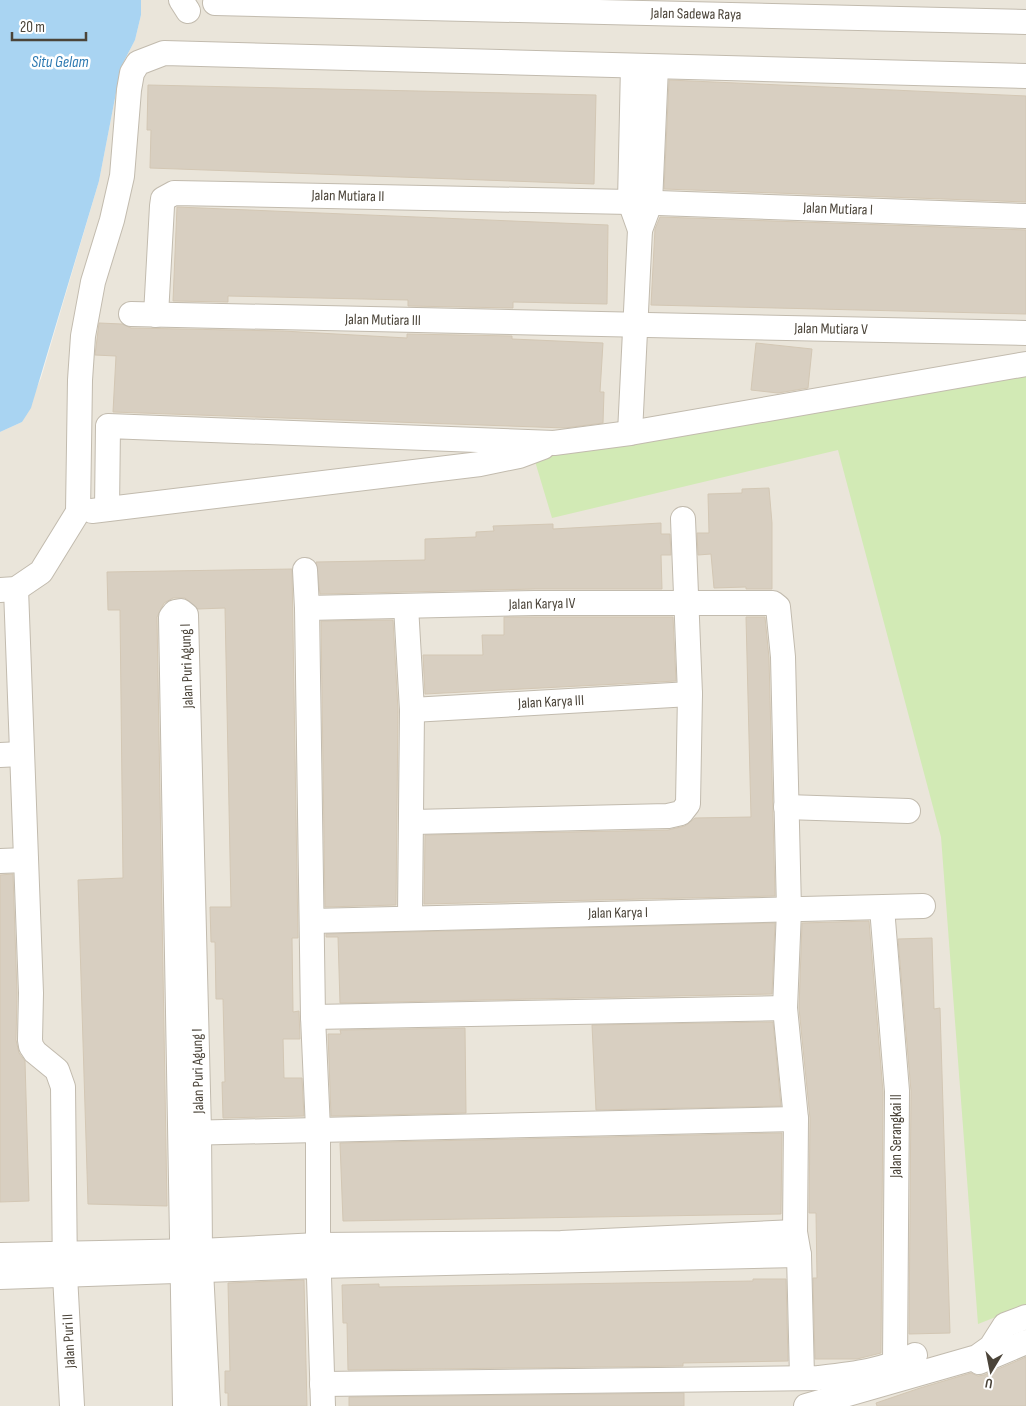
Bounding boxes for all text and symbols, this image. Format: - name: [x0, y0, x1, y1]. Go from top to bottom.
- street label: Jalan Sadewa Raya: [649, 4, 742, 24]
- scale bar: [12, 10, 86, 42]
- text: 20 m: [20, 18, 45, 37]
- water label: Situ Gelam: [31, 53, 89, 72]
- street label: Jalan Mutiara II: [310, 186, 385, 206]
- street label: Jalan Mutiara I: [802, 198, 873, 220]
- street label: Jalan Mutiara III: [344, 310, 421, 330]
- street label: Jalan Mutiara V: [793, 319, 868, 339]
- street label: Jalan Karya IV: [508, 594, 576, 614]
- street label: Jalan Puri Agung I: [176, 623, 198, 710]
- street label: Jalan Karya III: [517, 691, 584, 713]
- street label: Jalan Karya I: [587, 903, 648, 923]
- street label: Jalan Puri Agung I: [188, 1028, 208, 1115]
- street label: Jalan Serangkai II: [887, 1094, 906, 1179]
- street label: Jalan Puri II: [58, 1313, 80, 1370]
- north arrow: [966, 1346, 1016, 1396]
- text: U: [984, 1374, 994, 1392]

